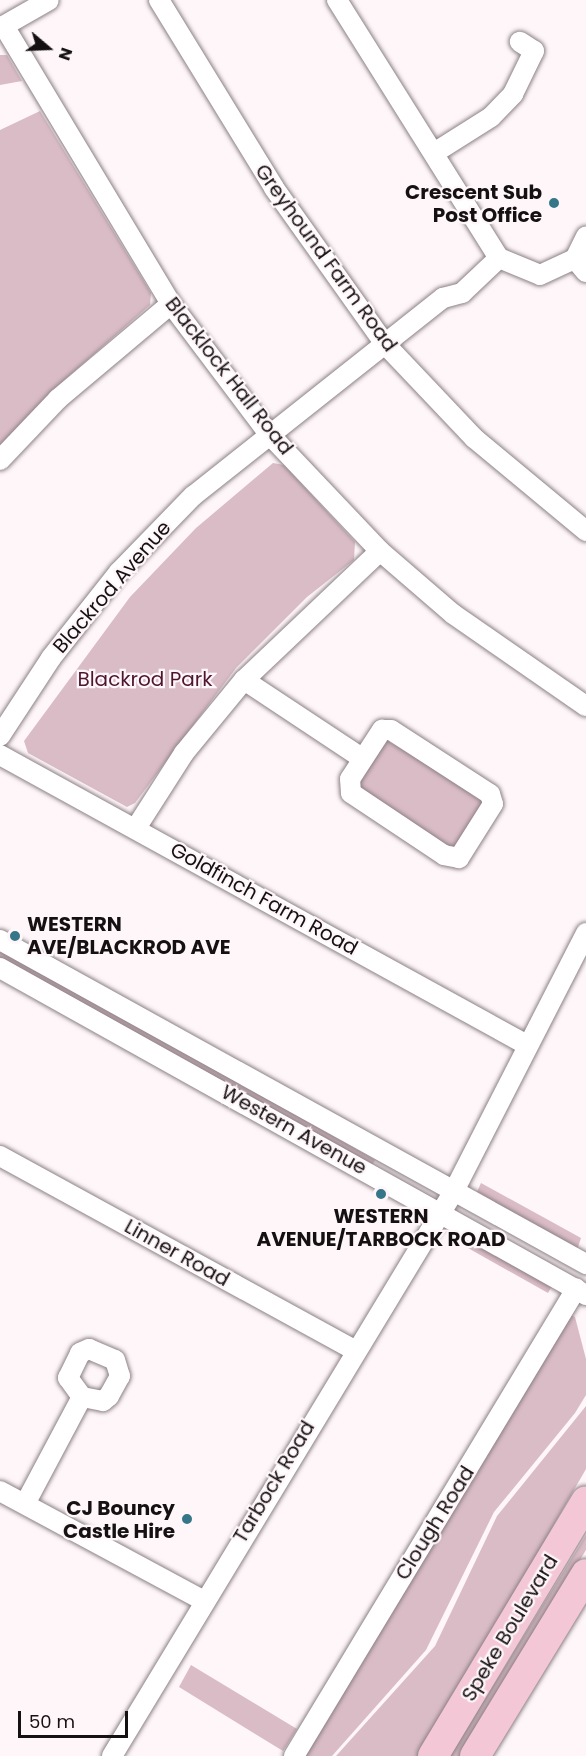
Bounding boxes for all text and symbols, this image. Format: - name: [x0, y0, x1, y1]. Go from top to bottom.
- north arrow: [18, 18, 78, 78]
- text: N: [53, 45, 78, 63]
- street label: Greyhound Farm Road: [250, 160, 402, 356]
- place label: Crescent Sub Post Office: [405, 180, 542, 227]
- marker: Crescent Sub Post Office: [547, 196, 561, 210]
- street label: Blacklock Hall Road: [160, 292, 298, 460]
- street label: Blackrod Avenue: [48, 516, 176, 658]
- park label: Blackrod Park: [77, 667, 213, 691]
- street label: Goldfinch Farm Road: [166, 838, 362, 960]
- place label: WESTERN AVE/BLACKROD AVE: [27, 912, 231, 959]
- marker: WESTERN AVE/BLACKROD AVE: [8, 929, 22, 943]
- street label: Western Avenue: [217, 1080, 371, 1180]
- marker: WESTERN AVENUE/TARBOCK ROAD: [374, 1187, 388, 1201]
- place label: WESTERN AVENUE/TARBOCK ROAD: [256, 1204, 506, 1251]
- street label: Linner Road: [120, 1214, 234, 1292]
- street label: Tarbock Road: [228, 1417, 320, 1547]
- street label: Clough Road: [390, 1462, 480, 1584]
- place label: CJ Bouncy Castle Hire: [63, 1496, 175, 1543]
- marker: CJ Bouncy Castle Hire: [180, 1512, 194, 1526]
- street label: Speke Boulevard: [457, 1550, 563, 1706]
- scale bar: [21, 1699, 130, 1737]
- text: 50 m: [29, 1709, 75, 1734]

